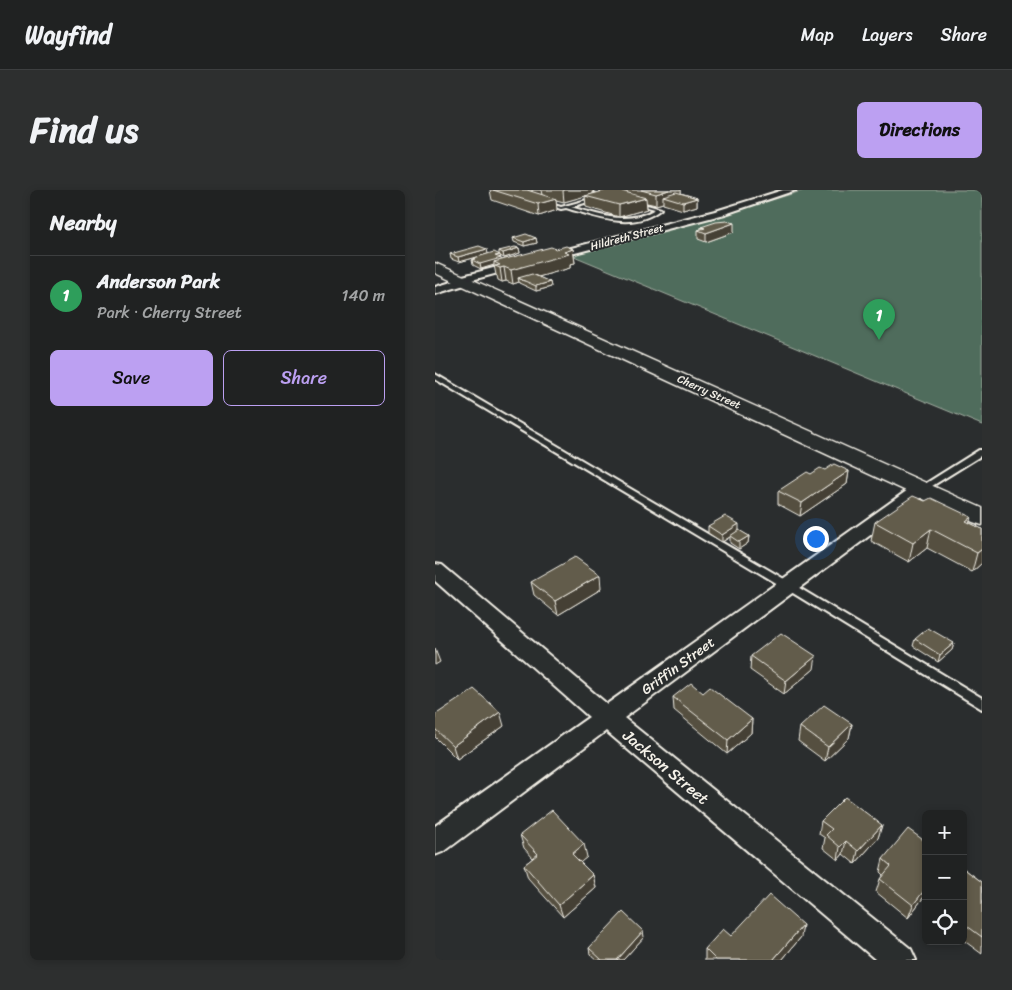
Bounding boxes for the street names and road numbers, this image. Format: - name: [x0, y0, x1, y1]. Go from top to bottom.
- street label: Hildreth Street: [588, 218, 666, 256]
- street label: Cherry Street: [674, 369, 744, 415]
- street label: Griffin Street: [636, 630, 720, 702]
- street label: Jackson Street: [615, 721, 716, 812]

